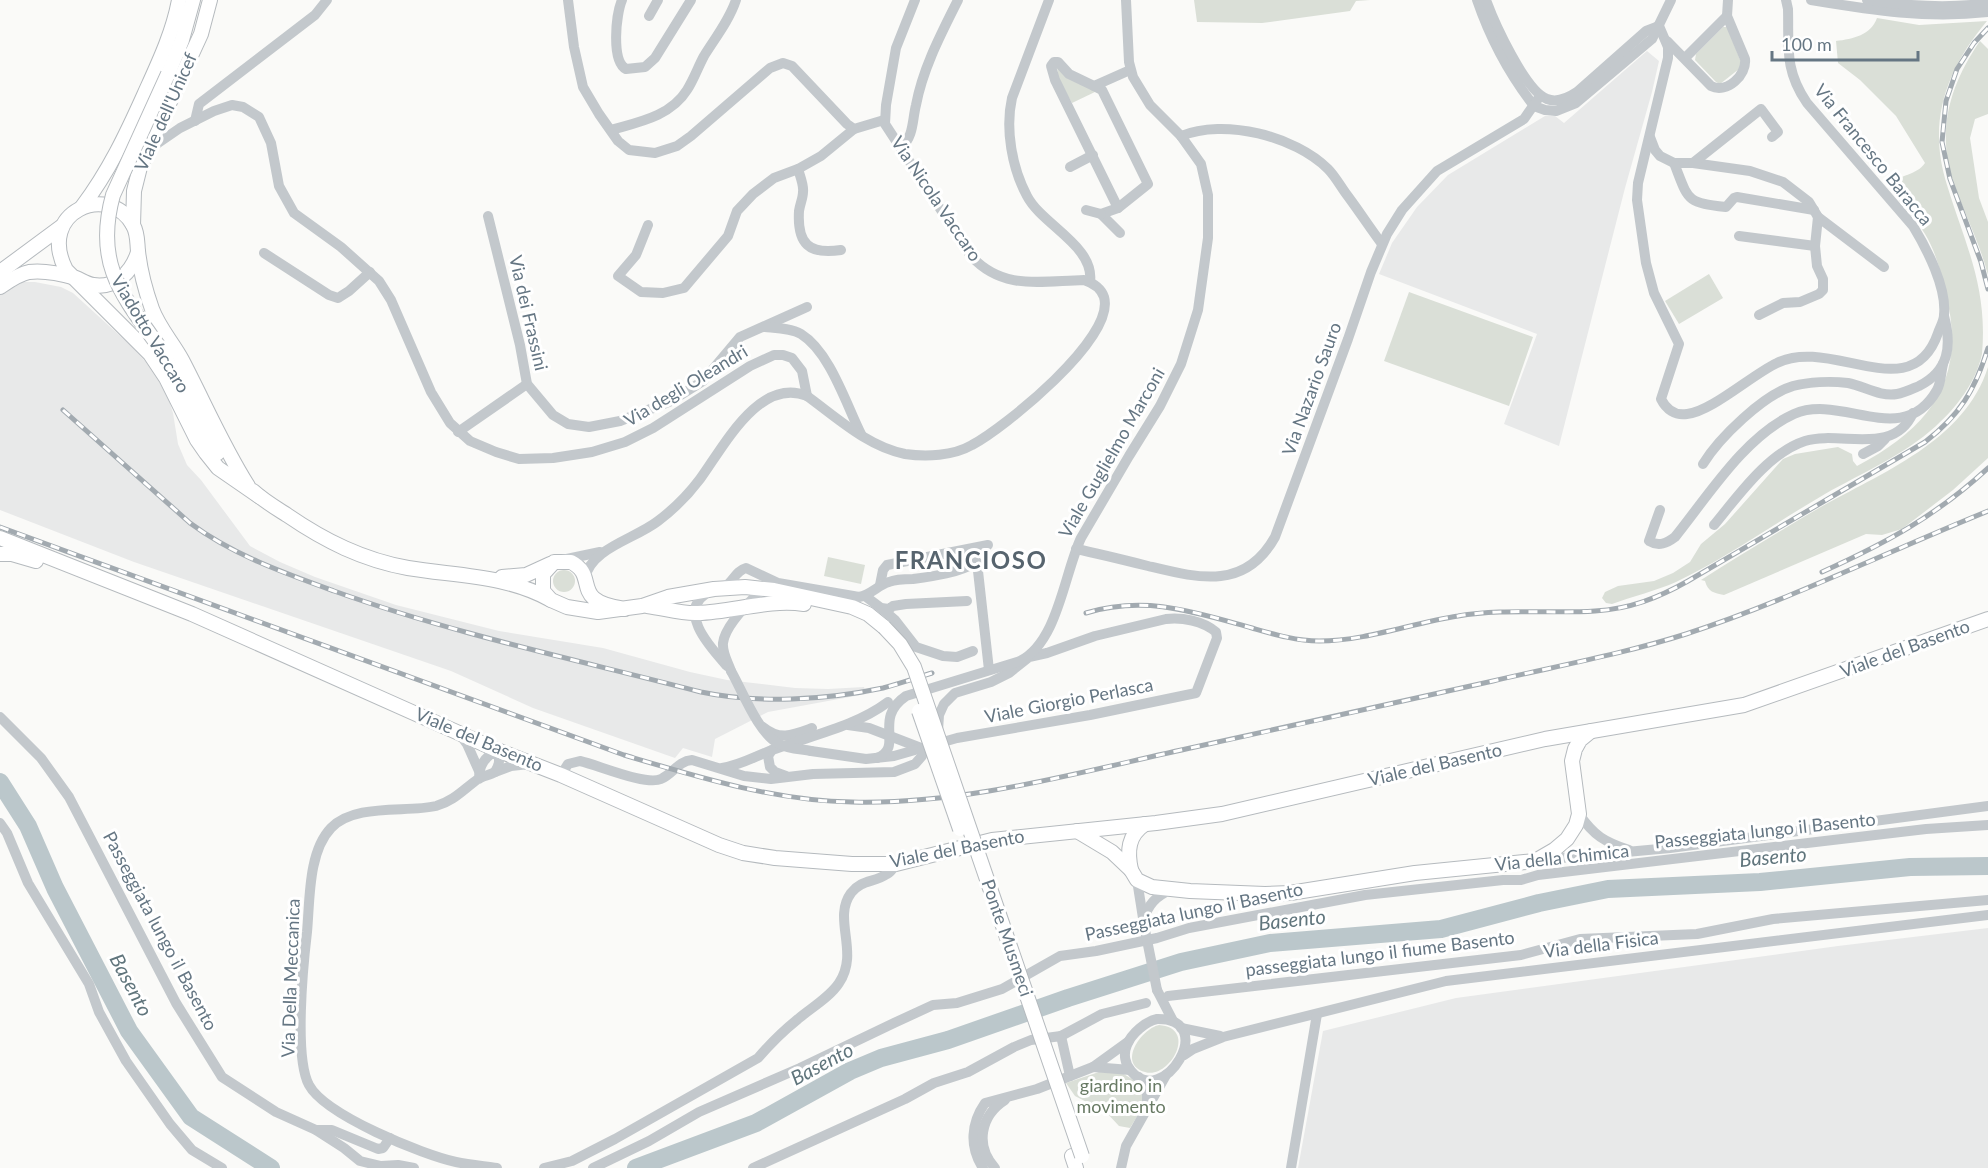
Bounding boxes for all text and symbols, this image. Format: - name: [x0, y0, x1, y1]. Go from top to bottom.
- scale bar: [1772, 24, 1918, 62]
- text: 100 m: [1781, 33, 1832, 55]
- street label: Viale dell'Unicef: [129, 48, 201, 174]
- street label: Via Francesco Baracca: [1810, 79, 1938, 230]
- street label: Via Nicola Vaccaro: [887, 132, 987, 265]
- street label: Via dei Frassini: [505, 253, 553, 373]
- street label: Viadotto Vaccaro: [107, 270, 195, 397]
- street label: Via Nazario Sauro: [1277, 319, 1345, 458]
- street label: Via degli Oleandri: [620, 340, 751, 431]
- street label: Viale Guglielmo Marconi: [1053, 364, 1169, 541]
- district label: FRANCIOSO: [895, 545, 1047, 574]
- street label: Viale del Basento: [1837, 614, 1973, 682]
- street label: Viale Giorgio Perlasca: [983, 673, 1155, 727]
- street label: Viale del Basento: [412, 702, 547, 776]
- street label: Viale del Basento: [1366, 738, 1504, 790]
- street label: Passeggiata lungo il Basento: [1653, 807, 1877, 853]
- street label: Viale del Basento: [888, 824, 1026, 872]
- street label: Passeggiata lungo il Basento: [98, 828, 222, 1034]
- street label: Via della Chimica: [1494, 839, 1630, 875]
- water label: Basento: [1738, 841, 1808, 871]
- street label: Ponte Musmeci: [978, 876, 1038, 999]
- street label: Passeggiata lungo il Basento: [1083, 878, 1305, 946]
- street label: Via Della Meccanica: [276, 898, 304, 1058]
- water label: Basento: [1257, 905, 1327, 935]
- street label: passeggiata lungo il fiume Basento: [1244, 926, 1516, 980]
- street label: Via della Fisica: [1542, 926, 1660, 962]
- water label: Basento: [105, 950, 157, 1020]
- water label: Basento: [786, 1037, 857, 1090]
- park label: giardino in movimento: [1076, 1074, 1166, 1117]

